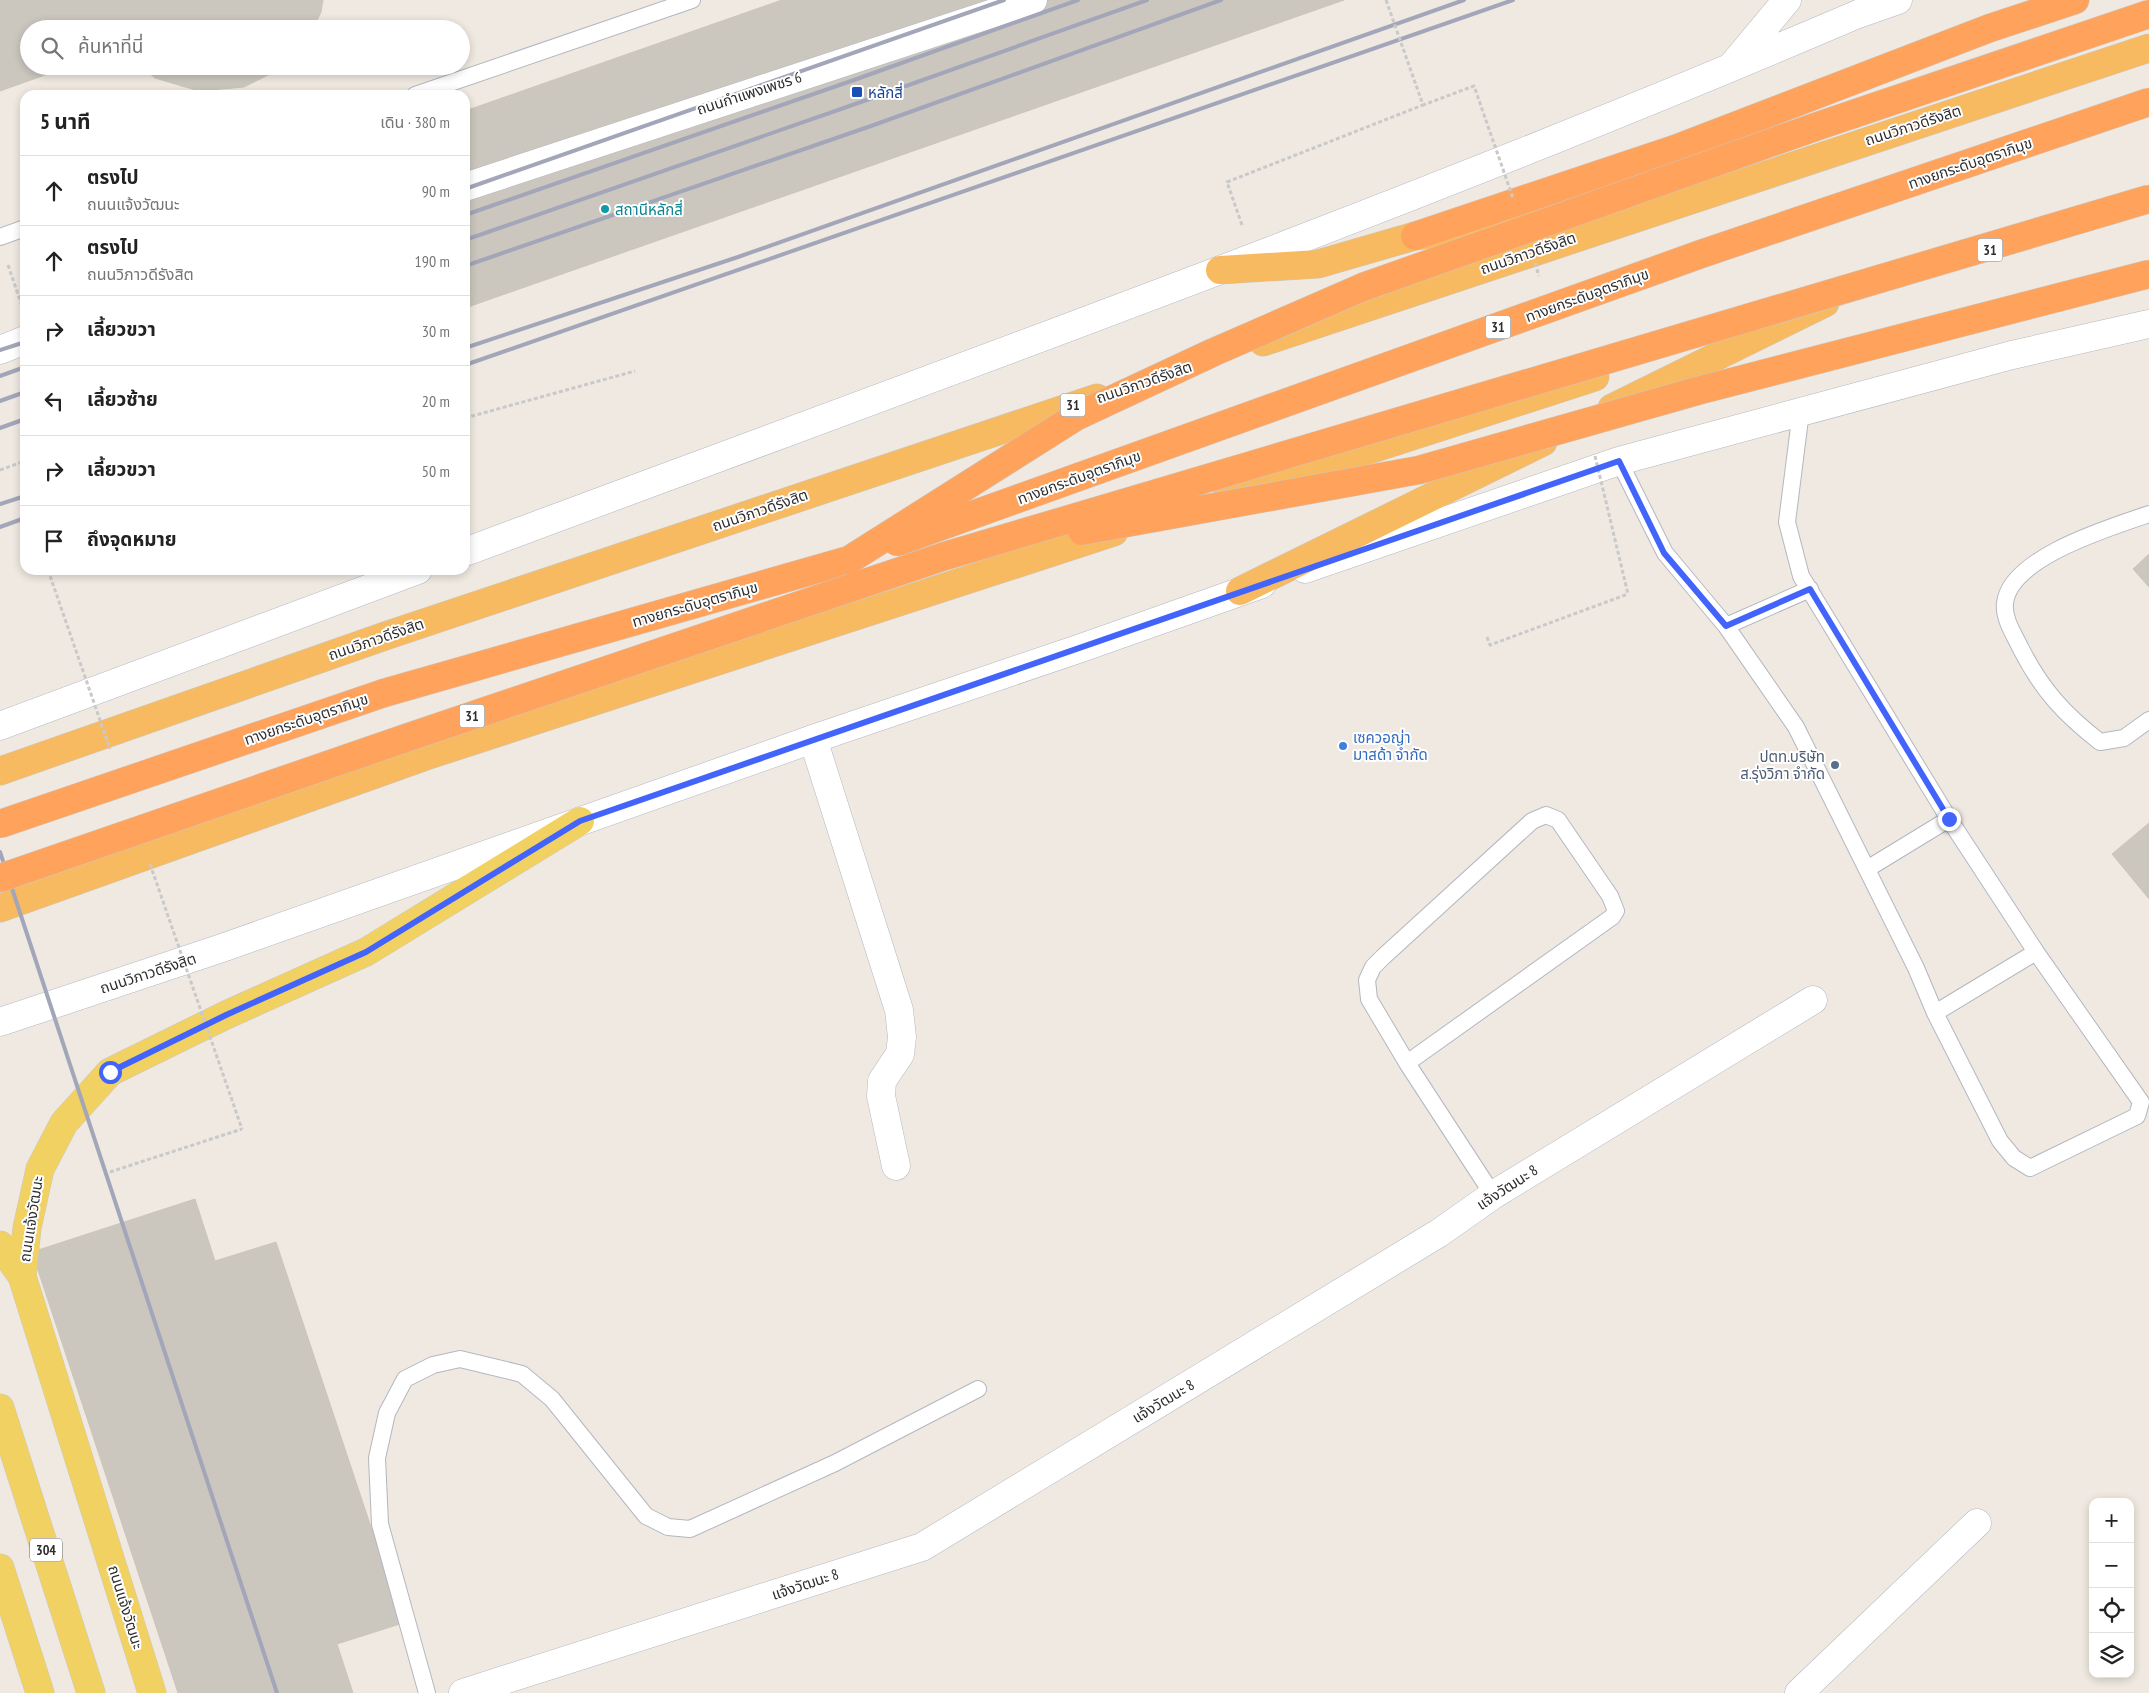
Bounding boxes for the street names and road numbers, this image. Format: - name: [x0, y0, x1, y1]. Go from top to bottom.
- street label: ถนนกำแพงเพชร 6: [694, 67, 804, 119]
- street label: ถนนวิภาวดีรังสิต: [1862, 101, 1964, 149]
- street label: ทางยกระดับอุตราภิมุข: [1905, 133, 2035, 193]
- street label: ถนนวิภาวดีรังสิต: [1478, 228, 1578, 278]
- road number: 31: [1978, 238, 2002, 262]
- street label: ทางยกระดับอุตราภิมุข: [1523, 264, 1651, 326]
- road number: 31: [1486, 316, 1510, 338]
- street label: ถนนวิภาวดีรังสิต: [1094, 357, 1194, 407]
- road number: 31: [1060, 394, 1086, 416]
- street label: ทางยกระดับอุตราภิมุข: [1015, 446, 1143, 508]
- street label: ถนนวิภาวดีรังสิต: [710, 485, 810, 535]
- street label: ทางยกระดับอุตราภิมุข: [630, 577, 760, 631]
- street label: ถนนวิภาวดีรังสิต: [326, 614, 426, 664]
- street label: ทางยกระดับอุตราภิมุข: [241, 689, 371, 749]
- road number: 31: [460, 704, 484, 728]
- street label: ถนนวิภาวดีรังสิต: [97, 949, 199, 997]
- street label: แจ้งวัฒนะ 8: [1473, 1160, 1541, 1214]
- street label: ถนนแจ้งวัฒนะ: [15, 1175, 47, 1263]
- street label: แจ้งวัฒนะ 8: [1128, 1375, 1198, 1427]
- road number: 304: [30, 1538, 62, 1562]
- street label: ถนนแจ้งวัฒนะ: [104, 1563, 148, 1651]
- street label: แจ้งวัฒนะ 8: [769, 1564, 841, 1604]

